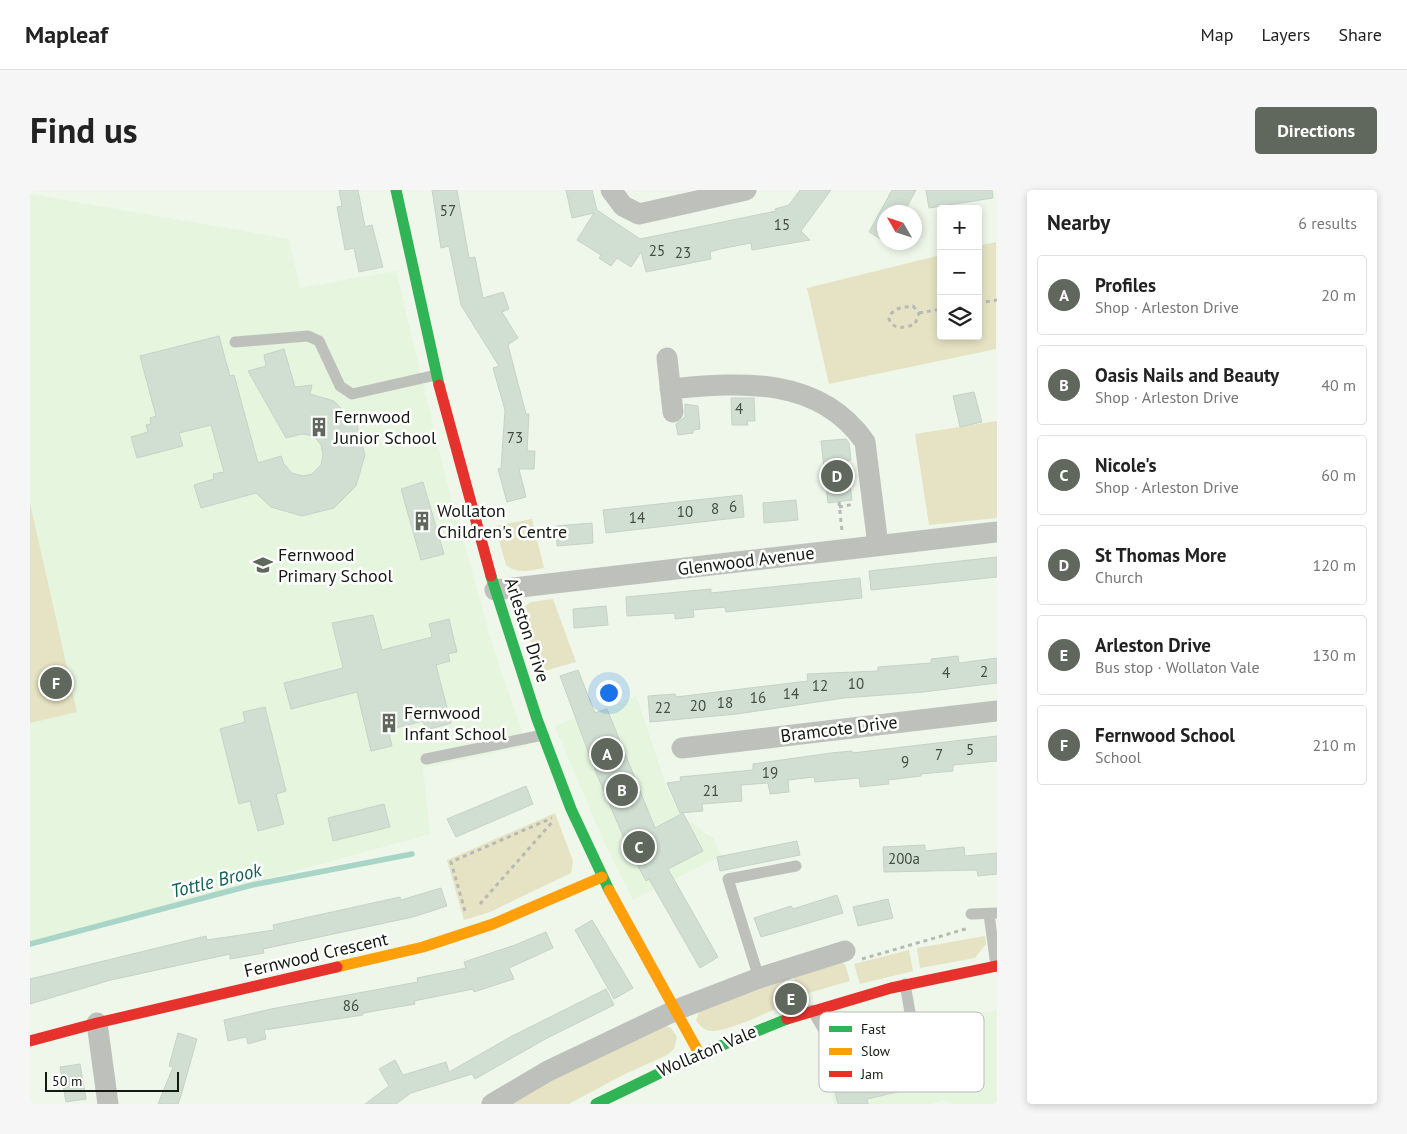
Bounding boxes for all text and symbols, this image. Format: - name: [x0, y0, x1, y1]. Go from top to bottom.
- text: Mapleaf: [25, 19, 108, 50]
- text: Map: [1201, 23, 1233, 46]
- text: Layers: [1261, 23, 1310, 46]
- text: Share: [1338, 23, 1382, 46]
- text: Find us: [30, 107, 138, 153]
- button: Directions: [1255, 107, 1377, 154]
- house number: 57: [440, 201, 456, 220]
- north arrow: [877, 205, 922, 250]
- map controls: [937, 205, 982, 340]
- button: +: [937, 205, 982, 250]
- text: Nearby: [1047, 209, 1110, 236]
- text: 6 results: [1298, 213, 1357, 233]
- house number: 15: [774, 215, 790, 234]
- house number: 25: [649, 241, 665, 260]
- house number: 23: [675, 243, 691, 262]
- button: −: [937, 250, 982, 295]
- text: Profiles: [1095, 273, 1156, 297]
- text: A: [1059, 285, 1069, 305]
- text: 20 m: [1321, 285, 1356, 305]
- button: layers: [937, 295, 982, 340]
- text: Shop · Arleston Drive: [1095, 297, 1239, 317]
- text: Oasis Nails and Beauty: [1095, 363, 1279, 387]
- text: B: [1059, 375, 1069, 395]
- text: 40 m: [1321, 375, 1356, 395]
- text: Shop · Arleston Drive: [1095, 387, 1239, 407]
- house number: 4: [735, 399, 743, 418]
- place label: Fernwood Junior School: [333, 405, 437, 449]
- building icon: Fernwood Junior School: [308, 416, 330, 438]
- house number: 73: [507, 428, 523, 447]
- text: Nicole's: [1095, 453, 1156, 477]
- pin: D: [821, 457, 853, 495]
- text: C: [1060, 465, 1068, 485]
- text: 60 m: [1321, 465, 1356, 485]
- text: Shop · Arleston Drive: [1095, 477, 1239, 497]
- house number: 6: [729, 497, 737, 516]
- place label: Wollaton Children's Centre: [437, 499, 567, 543]
- house number: 8: [711, 499, 719, 518]
- house number: 10: [677, 502, 693, 521]
- house number: 14: [629, 508, 645, 527]
- building icon: Wollaton Children's Centre: [411, 510, 433, 532]
- street label: Glenwood Avenue: [676, 541, 816, 580]
- place label: Fernwood Primary School: [278, 543, 393, 587]
- text: St Thomas More: [1095, 543, 1226, 567]
- school or university icon: Fernwood Primary School: [252, 554, 274, 576]
- text: D: [1059, 555, 1069, 575]
- text: 120 m: [1313, 555, 1356, 575]
- text: Church: [1095, 567, 1143, 587]
- street label: Arleston Drive: [500, 574, 555, 685]
- text: Arleston Drive: [1095, 633, 1211, 657]
- text: E: [1060, 645, 1068, 665]
- text: 130 m: [1313, 645, 1356, 665]
- text: Bus stop · Wollaton Vale: [1095, 657, 1260, 677]
- house number: 2: [980, 662, 988, 681]
- house number: 4: [942, 663, 950, 682]
- pin: F: [40, 664, 72, 702]
- house number: 10: [848, 674, 864, 693]
- house number: 12: [812, 676, 828, 695]
- your location: [596, 680, 622, 706]
- house number: 14: [783, 684, 799, 703]
- house number: 16: [750, 688, 766, 707]
- house number: 18: [717, 693, 733, 712]
- house number: 20: [690, 696, 706, 715]
- house number: 22: [655, 698, 671, 717]
- place label: Fernwood Infant School: [404, 701, 507, 745]
- street label: Bramcote Drive: [779, 710, 899, 747]
- building icon: Fernwood Infant School: [378, 712, 400, 734]
- text: Fernwood School: [1095, 723, 1235, 747]
- pin: A: [591, 735, 623, 773]
- text: F: [1060, 735, 1068, 755]
- text: 210 m: [1313, 735, 1356, 755]
- house number: 5: [966, 740, 974, 759]
- house number: 7: [935, 745, 943, 764]
- text: School: [1095, 747, 1141, 767]
- house number: 9: [901, 752, 909, 771]
- house number: 19: [762, 763, 778, 782]
- pin: B: [606, 771, 638, 809]
- house number: 21: [703, 781, 719, 800]
- pin: C: [623, 828, 655, 866]
- house number: 200a: [888, 849, 920, 868]
- water label: Tottle Brook: [168, 857, 265, 903]
- street label: Fernwood Crescent: [242, 927, 390, 982]
- pin: E: [775, 980, 807, 1018]
- house number: 86: [343, 996, 359, 1015]
- legend: [819, 1012, 984, 1092]
- street label: Wollaton Vale: [654, 1019, 760, 1082]
- text: Fast: [861, 1020, 886, 1038]
- text: Slow: [861, 1042, 891, 1060]
- text: Jam: [860, 1065, 883, 1083]
- scale bar: [45, 1069, 179, 1092]
- text: 50 m: [52, 1072, 82, 1090]

